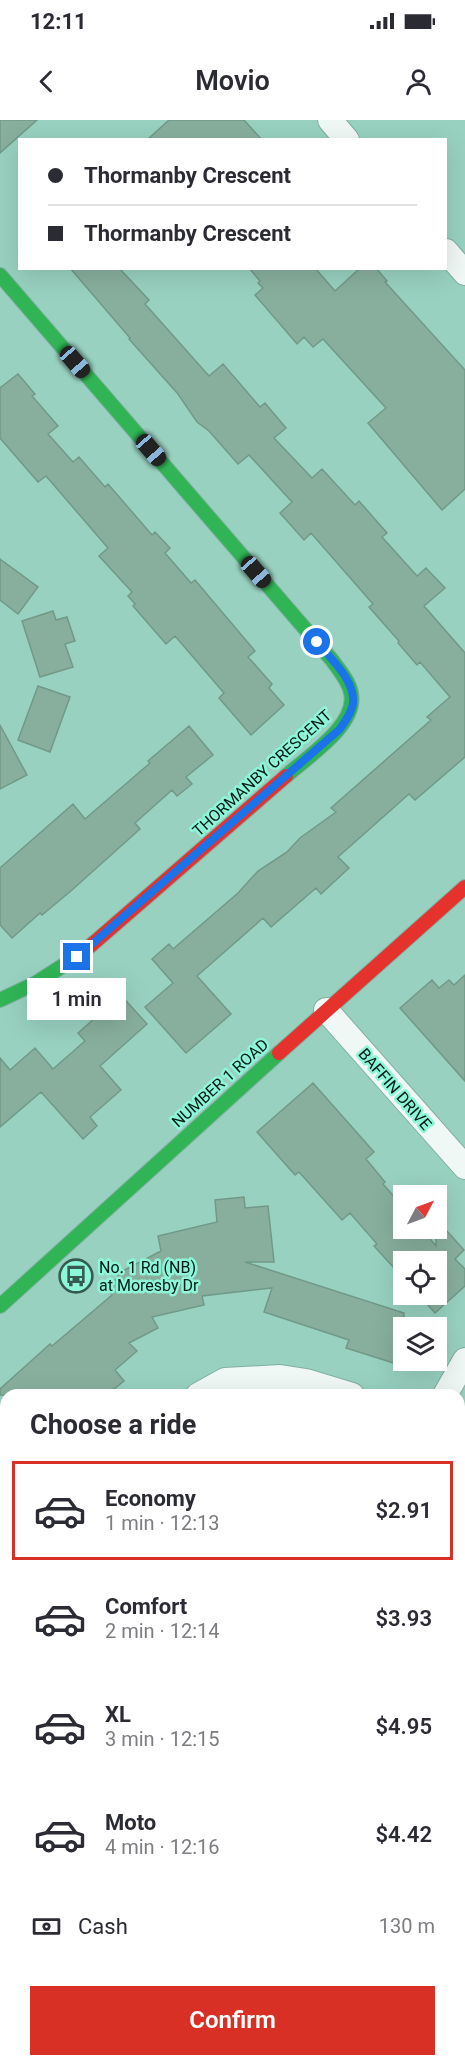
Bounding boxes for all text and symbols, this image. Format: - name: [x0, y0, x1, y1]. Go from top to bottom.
- text: 12:11: [30, 9, 87, 34]
- icon: back: [30, 65, 63, 98]
- text: Movio: [195, 65, 270, 97]
- icon: person: [402, 65, 435, 98]
- text: Thormanby Crescent: [84, 163, 291, 188]
- text: Thormanby Crescent: [84, 221, 291, 246]
- car: [56, 343, 94, 381]
- car: [132, 431, 170, 469]
- car: [237, 553, 275, 591]
- route start: [303, 628, 330, 655]
- street label: THORMANBY CRESCENT: [189, 705, 336, 840]
- route end: [63, 943, 90, 970]
- callout: 1 min: [28, 978, 127, 1020]
- text: 1 min: [51, 987, 102, 1011]
- street label: NUMBER 1 ROAD: [168, 1035, 272, 1131]
- street label: BAFFIN DRIVE: [354, 1044, 436, 1134]
- north arrow: [393, 1185, 447, 1239]
- map controls: [393, 1185, 447, 1371]
- button: locate: [393, 1251, 447, 1305]
- bus stop icon: No. 1 Rd (NB) at Moresby Dr: [58, 1258, 94, 1294]
- place label: No. 1 Rd (NB) at Moresby Dr: [99, 1258, 199, 1295]
- button: layers: [393, 1317, 447, 1371]
- text: Choose a ride: [30, 1409, 196, 1441]
- icon: car: [33, 1484, 87, 1538]
- text: Economy: [105, 1486, 196, 1511]
- text: $2.91: [375, 1498, 432, 1523]
- text: 1 min · 12:13: [105, 1511, 220, 1535]
- icon: car: [33, 1592, 87, 1646]
- text: Comfort: [105, 1594, 187, 1619]
- text: $3.93: [375, 1606, 432, 1631]
- text: 2 min · 12:14: [105, 1619, 220, 1643]
- icon: car: [33, 1700, 87, 1754]
- text: XL: [105, 1702, 131, 1727]
- text: $4.95: [375, 1714, 432, 1739]
- text: 3 min · 12:15: [105, 1727, 220, 1751]
- icon: car: [33, 1808, 87, 1862]
- text: Moto: [105, 1810, 156, 1835]
- text: $4.42: [375, 1822, 432, 1847]
- text: 4 min · 12:16: [105, 1835, 220, 1859]
- icon: cash: [30, 1910, 63, 1943]
- text: Cash: [78, 1914, 128, 1939]
- text: 130 m: [379, 1914, 435, 1938]
- button: Confirm: [30, 1986, 435, 2055]

